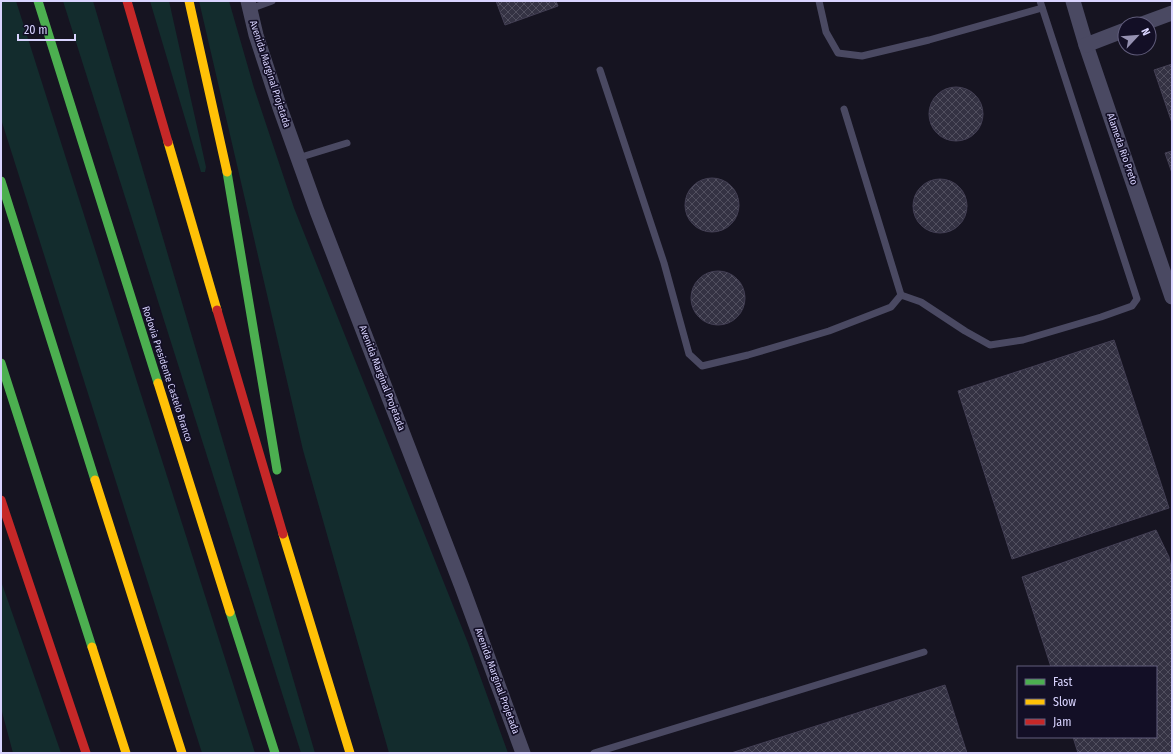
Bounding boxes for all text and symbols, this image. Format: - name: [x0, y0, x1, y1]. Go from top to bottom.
- scale bar: [18, 16, 75, 42]
- north arrow: [1117, 16, 1157, 56]
- street label: Avenida Marginal Projetada: [247, 19, 293, 129]
- text: 20 m: [24, 23, 48, 37]
- text: N: [1138, 26, 1153, 38]
- street label: Alameda Rio Preto: [1104, 112, 1140, 186]
- street label: Rodovia Presidente Castelo Branco: [139, 305, 195, 443]
- street label: Avenida Marginal Projetada: [356, 324, 408, 433]
- street label: Avenida Marginal Projetada: [472, 626, 522, 736]
- legend: [1017, 666, 1157, 738]
- text: Fast: [1053, 675, 1072, 689]
- text: Slow: [1053, 695, 1076, 709]
- text: Jam: [1053, 715, 1071, 729]

